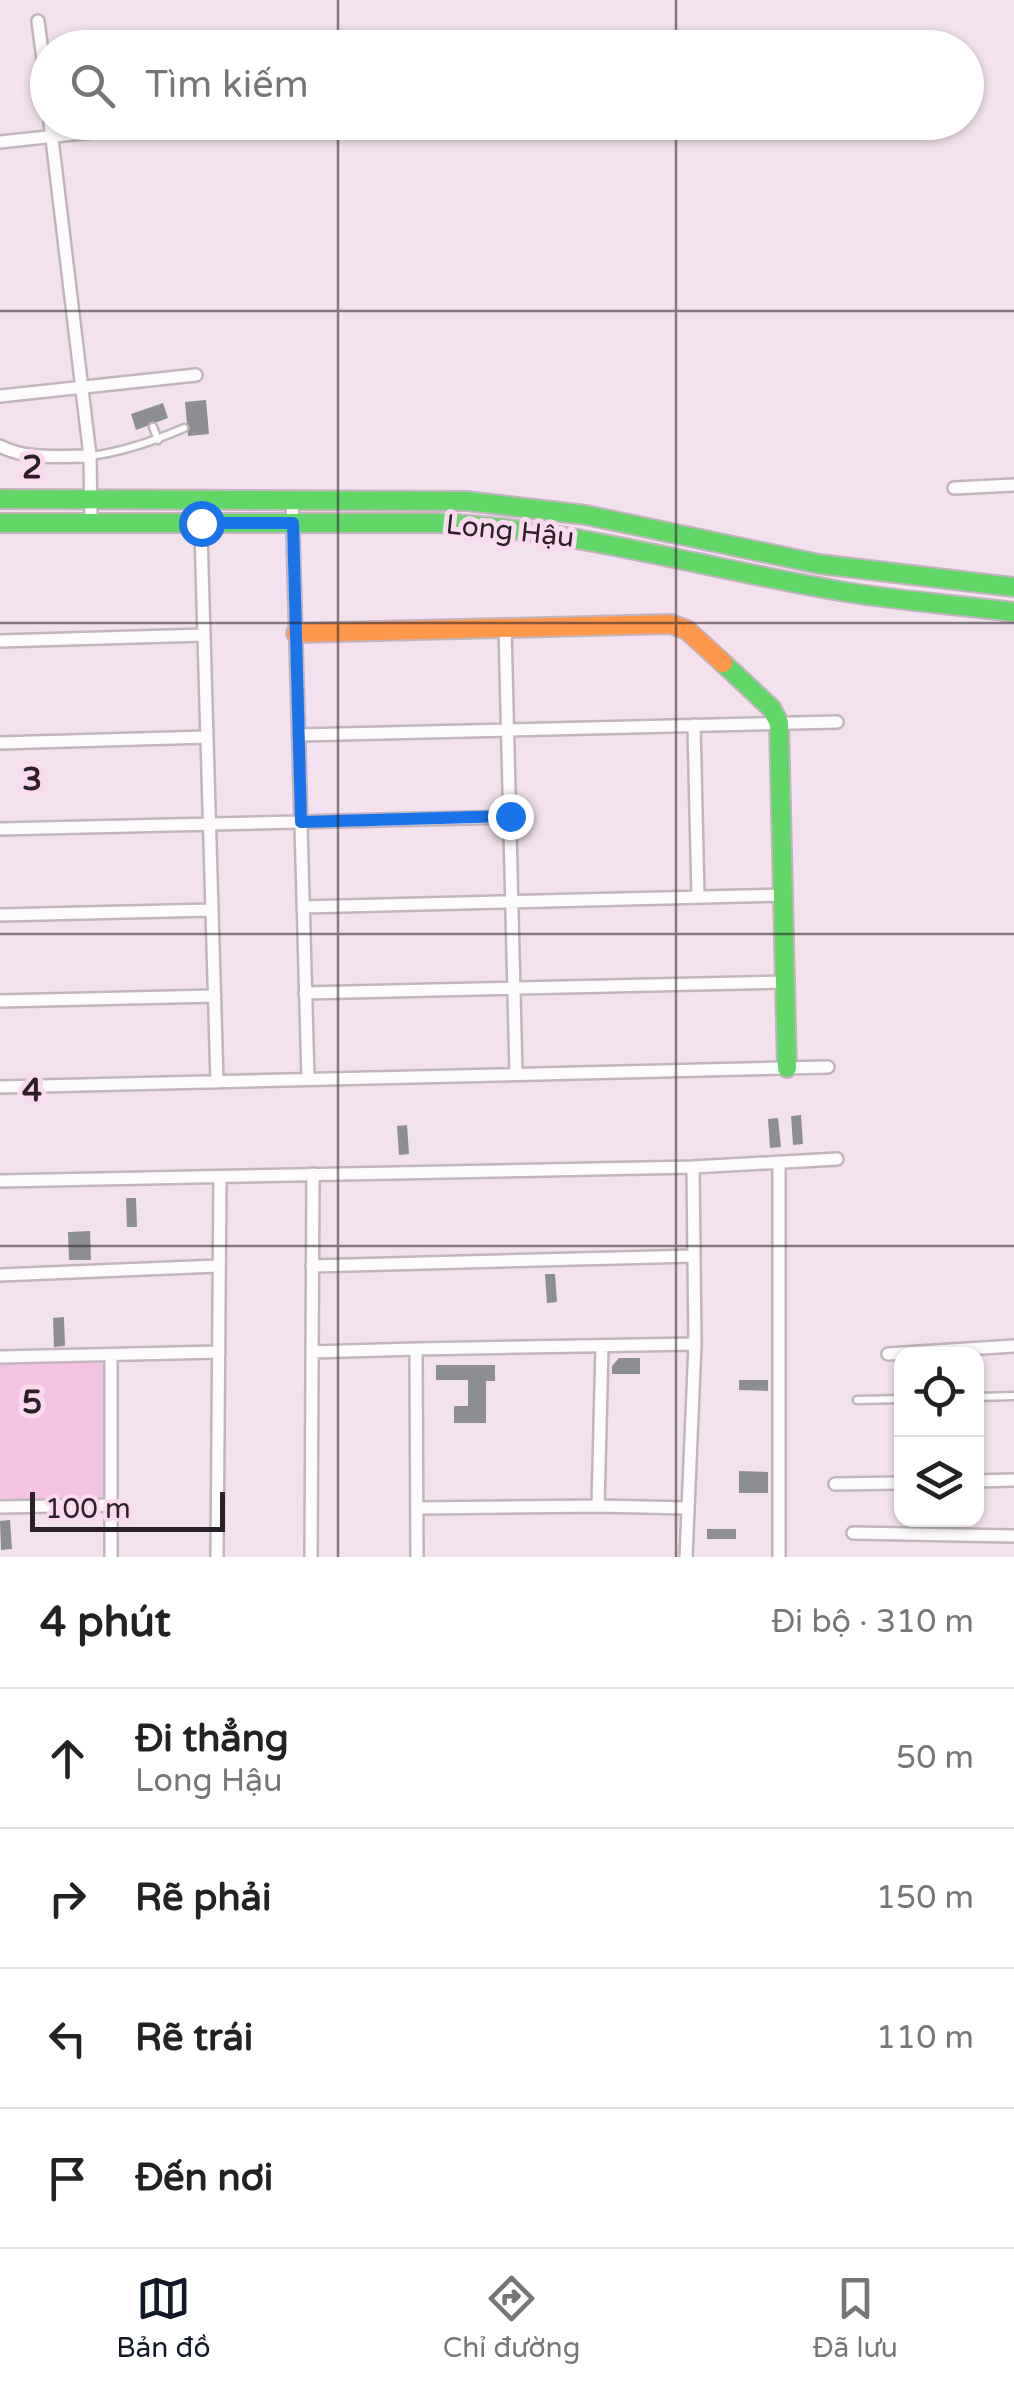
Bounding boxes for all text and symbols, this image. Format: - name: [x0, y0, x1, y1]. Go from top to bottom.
- search box: [30, 30, 984, 140]
- icon: search: [65, 58, 120, 113]
- text: Tìm kiếm: [145, 62, 309, 108]
- text: 2: [22, 449, 42, 487]
- route start: [179, 501, 225, 547]
- street label: Long Hậu: [444, 507, 576, 555]
- text: 3: [22, 761, 42, 799]
- route end: [488, 794, 534, 840]
- text: 4: [22, 1072, 42, 1110]
- map controls: [894, 1347, 984, 1527]
- button: locate: [894, 1347, 984, 1437]
- text: 5: [22, 1384, 42, 1422]
- button: layers: [894, 1437, 984, 1527]
- scale bar: [30, 1487, 225, 1532]
- text: 100 m: [45, 1492, 131, 1526]
- text: 4 phút: [40, 1597, 171, 1648]
- text: Đi bộ · 310 m: [771, 1603, 974, 1641]
- text: Đi thẳng: [135, 1716, 289, 1762]
- icon: ahead: [40, 1731, 95, 1786]
- text: 50 m: [896, 1739, 974, 1777]
- text: Long Hậu: [135, 1762, 282, 1800]
- icon: right: [40, 1871, 95, 1926]
- text: Rẽ phải: [135, 1875, 271, 1921]
- text: 150 m: [876, 1879, 974, 1917]
- icon: left: [40, 2011, 95, 2066]
- text: Rẽ trái: [135, 2015, 253, 2061]
- text: 110 m: [876, 2019, 974, 2057]
- icon: arrive: [40, 2151, 95, 2206]
- text: Đến nơi: [135, 2155, 273, 2201]
- tab: Bản đồ: [116, 2271, 210, 2365]
- tab: Chỉ đường: [443, 2271, 580, 2365]
- tab: Đã lưu: [813, 2271, 898, 2365]

